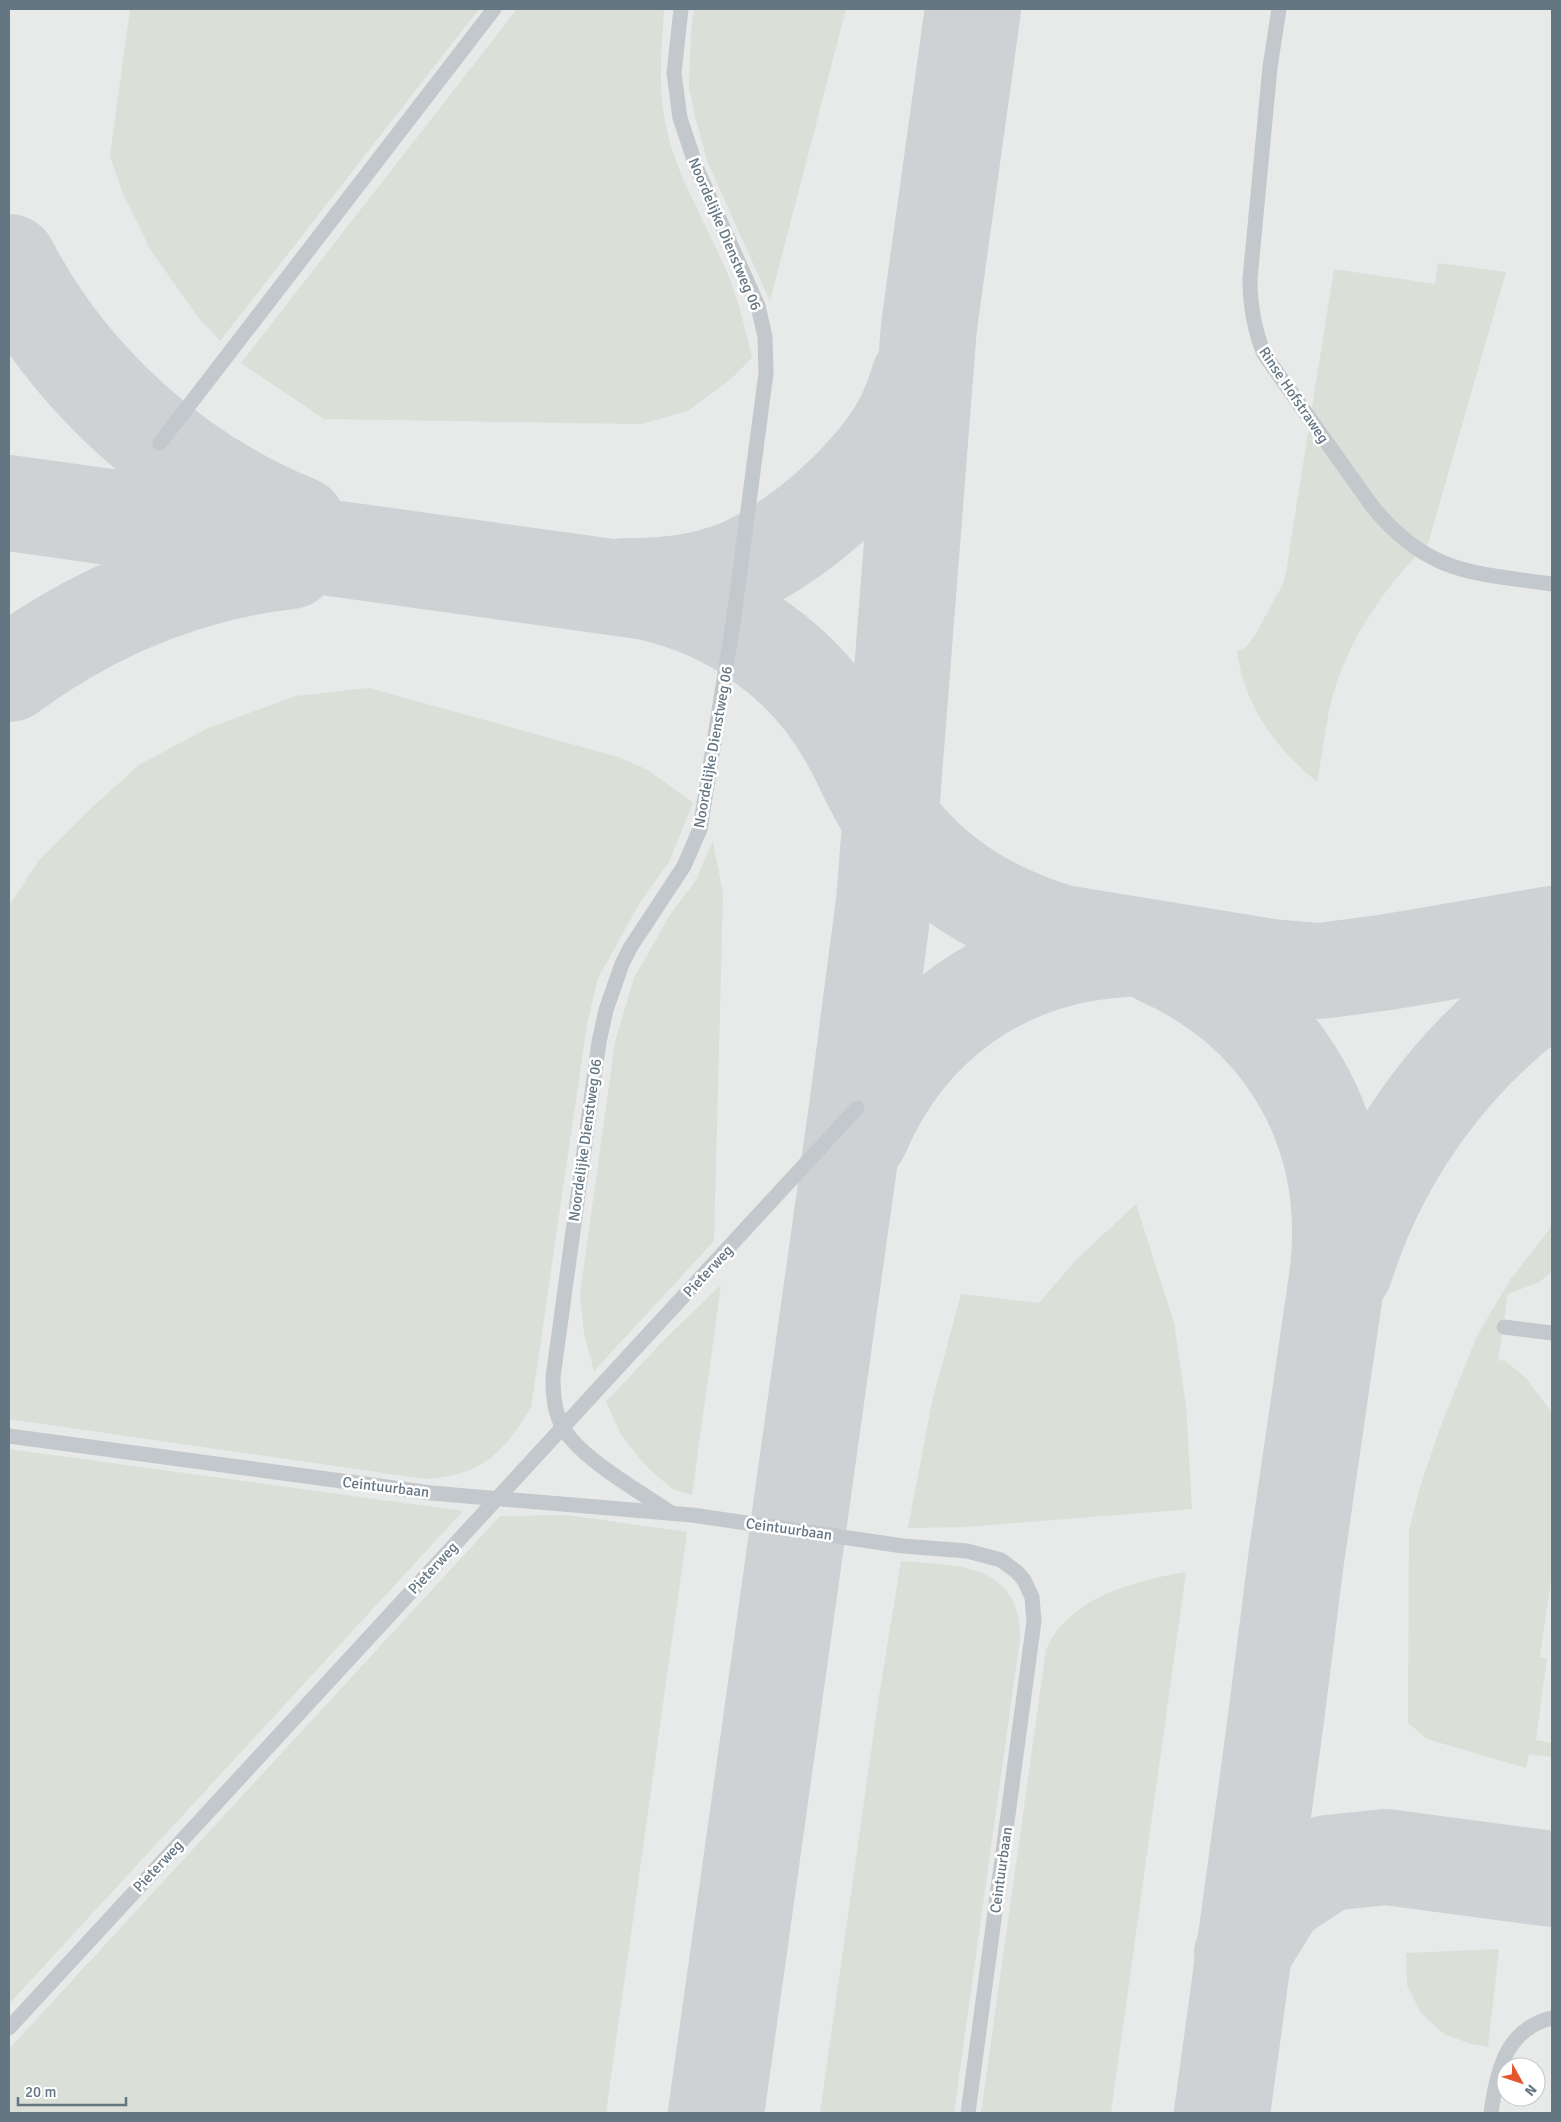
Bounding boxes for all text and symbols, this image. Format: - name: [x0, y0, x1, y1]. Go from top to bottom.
- street label: Noordelijke Dienstweg 06: [685, 155, 765, 313]
- street label: Rinse Hofstraweg: [1255, 343, 1333, 447]
- street label: Noordelijke Dienstweg 06: [690, 665, 736, 829]
- street label: Noordelijke Dienstweg 06: [565, 1057, 605, 1223]
- street label: Pieterweg: [679, 1241, 737, 1301]
- street label: Ceintuurbaan: [342, 1473, 430, 1501]
- street label: Ceintuurbaan: [745, 1514, 833, 1544]
- street label: Pieterweg: [404, 1538, 462, 1598]
- street label: Ceintuurbaan: [986, 1826, 1016, 1914]
- street label: Pieterweg: [129, 1836, 187, 1896]
- north arrow: [1496, 2057, 1546, 2107]
- scale bar: [18, 2074, 125, 2106]
- text: N: [1521, 2081, 1540, 2099]
- text: 20 m: [25, 2083, 56, 2101]

